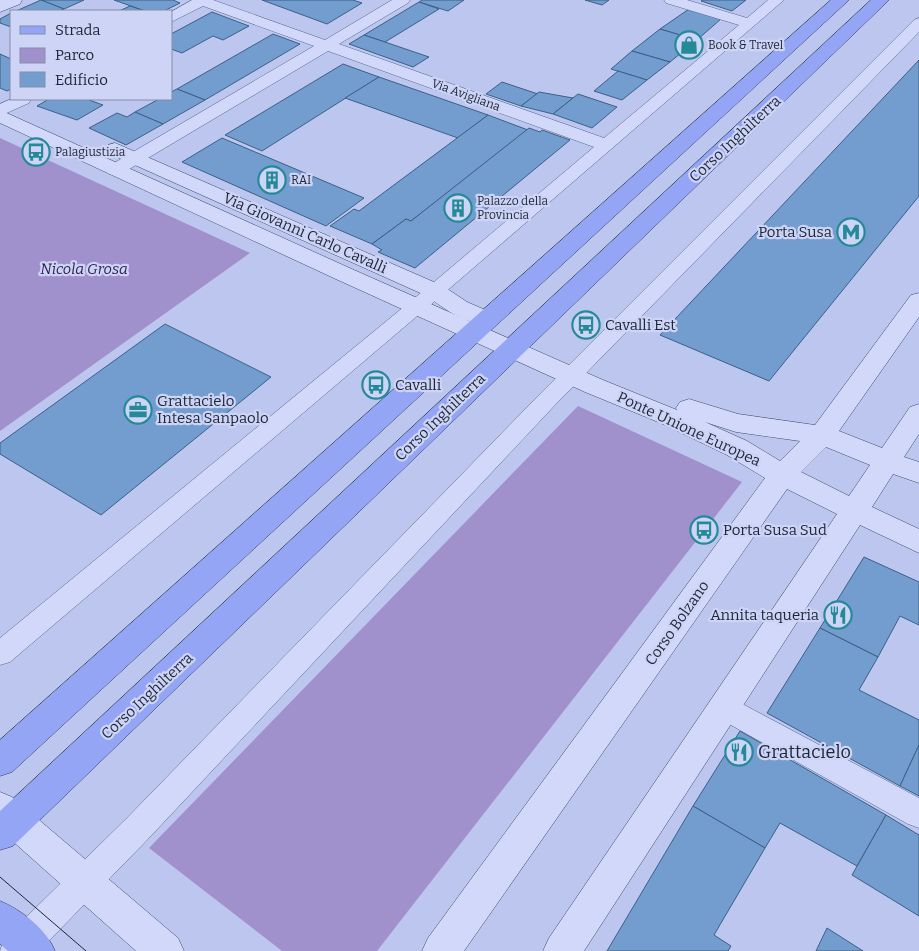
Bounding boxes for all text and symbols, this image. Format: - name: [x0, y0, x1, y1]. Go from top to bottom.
- legend: [10, 10, 172, 100]
- text: Strada: [55, 21, 101, 39]
- shop icon: Book & Travel: [674, 30, 704, 60]
- place label: Book & Travel: [708, 38, 784, 52]
- text: Parco: [55, 46, 94, 64]
- text: Edificio: [55, 71, 108, 89]
- street label: Via Avigliana: [430, 76, 503, 114]
- street label: Corso Inghilterra: [686, 92, 784, 186]
- bus stop icon: Palagiustizia: [21, 137, 51, 167]
- place label: Palagiustizia: [55, 145, 126, 159]
- building icon: RAI: [257, 165, 287, 195]
- place label: RAI: [291, 173, 311, 187]
- street label: Via Giovanni Carlo Cavalli: [220, 189, 390, 277]
- building icon: Palazzo della Provincia: [443, 193, 473, 223]
- place label: Palazzo della Provincia: [477, 194, 549, 222]
- metro station icon: Porta Susa: [836, 217, 866, 247]
- place label: Porta Susa: [758, 223, 832, 241]
- park label: Nicola Grosa: [40, 260, 128, 278]
- bus stop icon: Cavalli Est: [571, 310, 601, 340]
- place label: Cavalli Est: [605, 316, 676, 334]
- street label: Corso Inghilterra: [391, 369, 489, 465]
- bus stop icon: Cavalli: [361, 370, 391, 400]
- place label: Cavalli: [395, 376, 442, 394]
- street label: Ponte Unione Europea: [614, 388, 764, 470]
- place label: Grattacielo Intesa Sanpaolo: [157, 392, 269, 427]
- office icon: Grattacielo Intesa Sanpaolo: [123, 395, 153, 425]
- bus stop icon: Porta Susa Sud: [689, 515, 719, 545]
- place label: Porta Susa Sud: [723, 521, 827, 539]
- street label: Corso Bolzano: [641, 577, 713, 669]
- restaurant icon: Annita taqueria: [823, 600, 853, 630]
- place label: Annita taqueria: [710, 606, 819, 624]
- street label: Corso Inghilterra: [98, 649, 196, 743]
- restaurant icon: Grattacielo: [724, 737, 754, 767]
- place label: Grattacielo: [758, 741, 851, 763]

